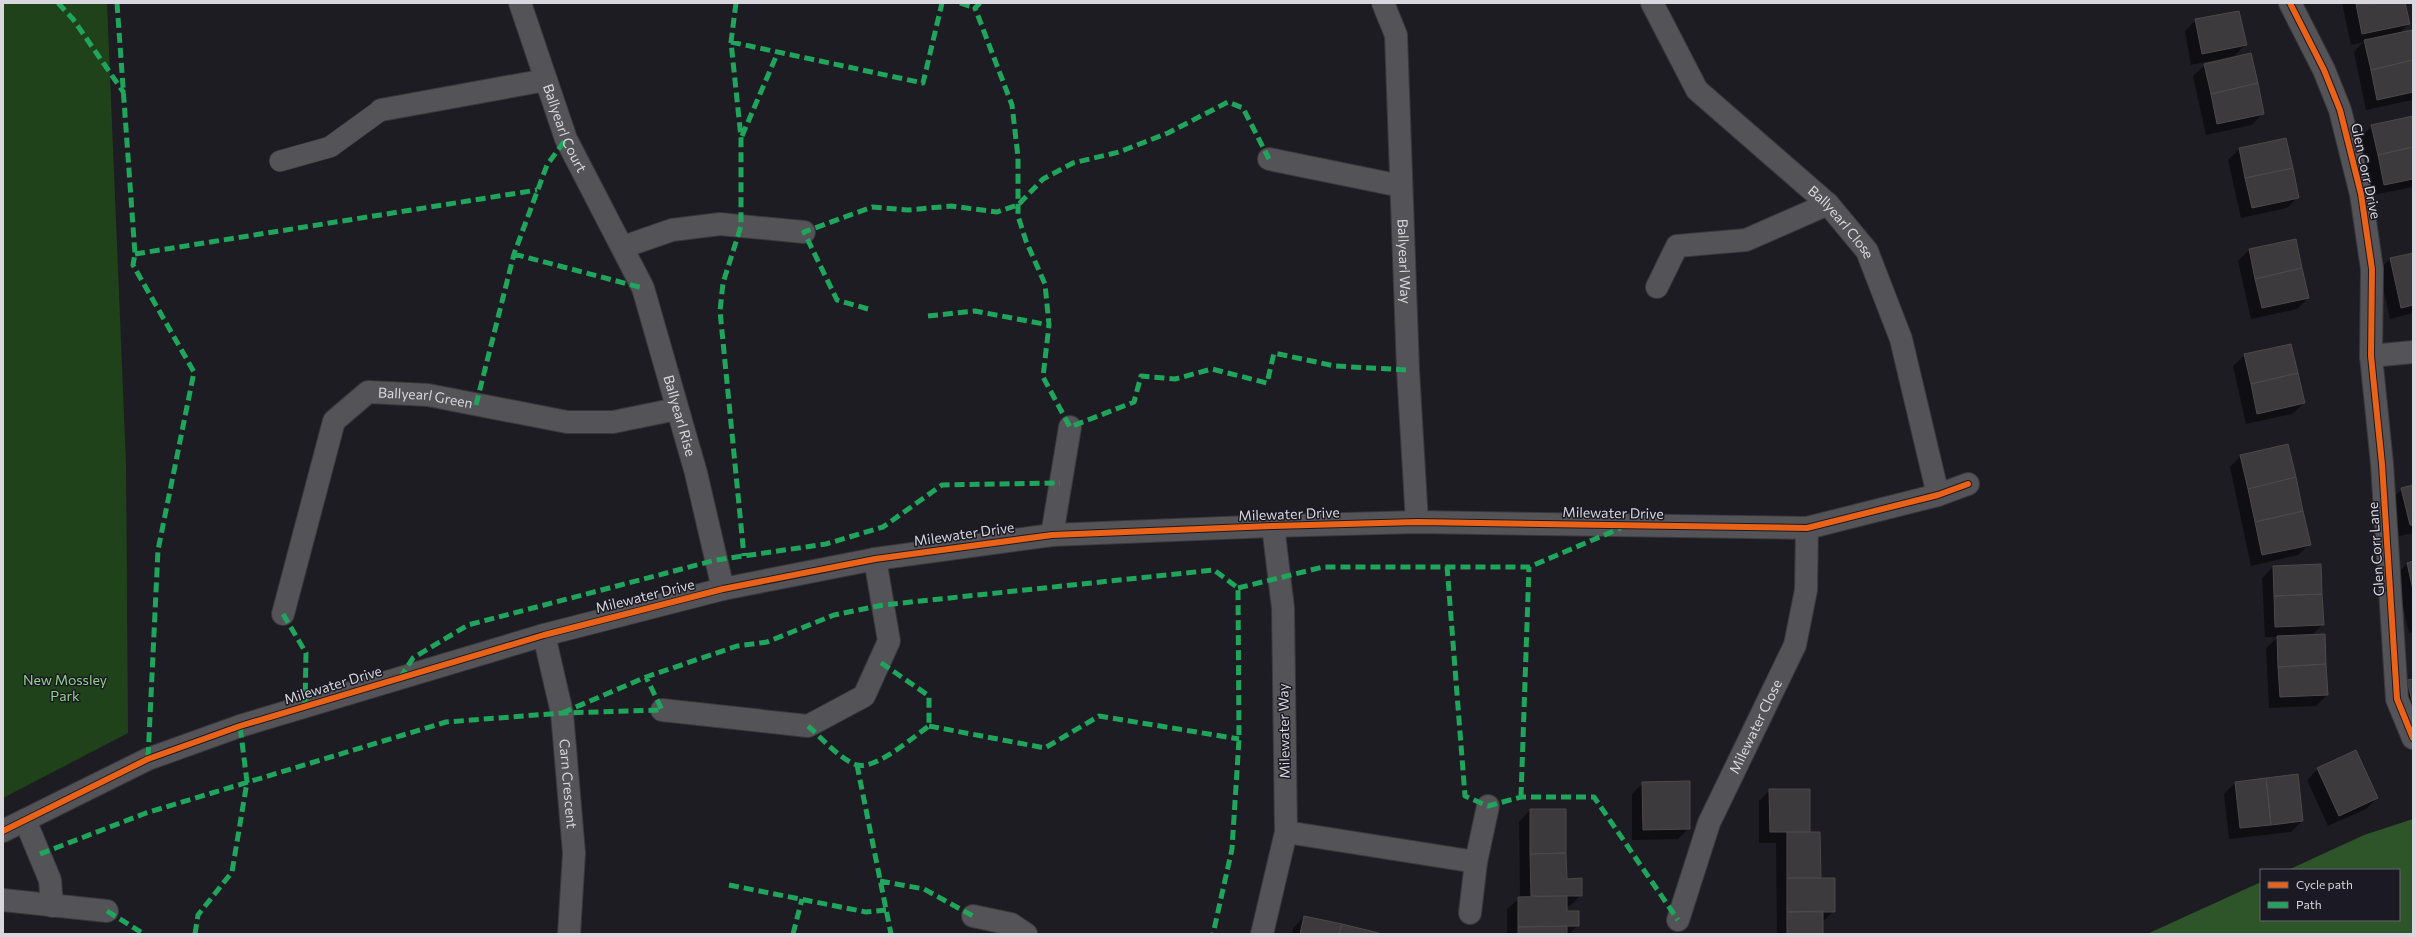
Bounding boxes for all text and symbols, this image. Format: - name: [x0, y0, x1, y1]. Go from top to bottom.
- street label: Ballyearl Court: [540, 81, 591, 175]
- street label: Glen Corr Drive: [2348, 121, 2385, 220]
- street label: Ballyearl Close: [1805, 182, 1878, 261]
- street label: Ballyearl Way: [1395, 219, 1415, 304]
- street label: Ballyearl Rise: [660, 373, 700, 458]
- street label: Ballyearl Green: [378, 384, 474, 412]
- street label: Glen Corr Lane: [2364, 501, 2387, 597]
- street label: Milewater Drive: [1238, 503, 1340, 524]
- street label: Milewater Drive: [1562, 503, 1664, 522]
- street label: Milewater Drive: [913, 518, 1015, 549]
- street label: Milewater Drive: [594, 575, 696, 616]
- street label: Milewater Drive: [282, 662, 384, 707]
- park label: New Mossley Park: [23, 671, 107, 704]
- street label: Milewater Close: [1725, 676, 1785, 776]
- street label: Milewater Way: [1274, 683, 1293, 779]
- street label: Carn Crescent: [556, 738, 581, 829]
- legend: [2260, 869, 2400, 921]
- text: Cycle path: [2296, 877, 2353, 891]
- text: Path: [2296, 897, 2322, 911]

